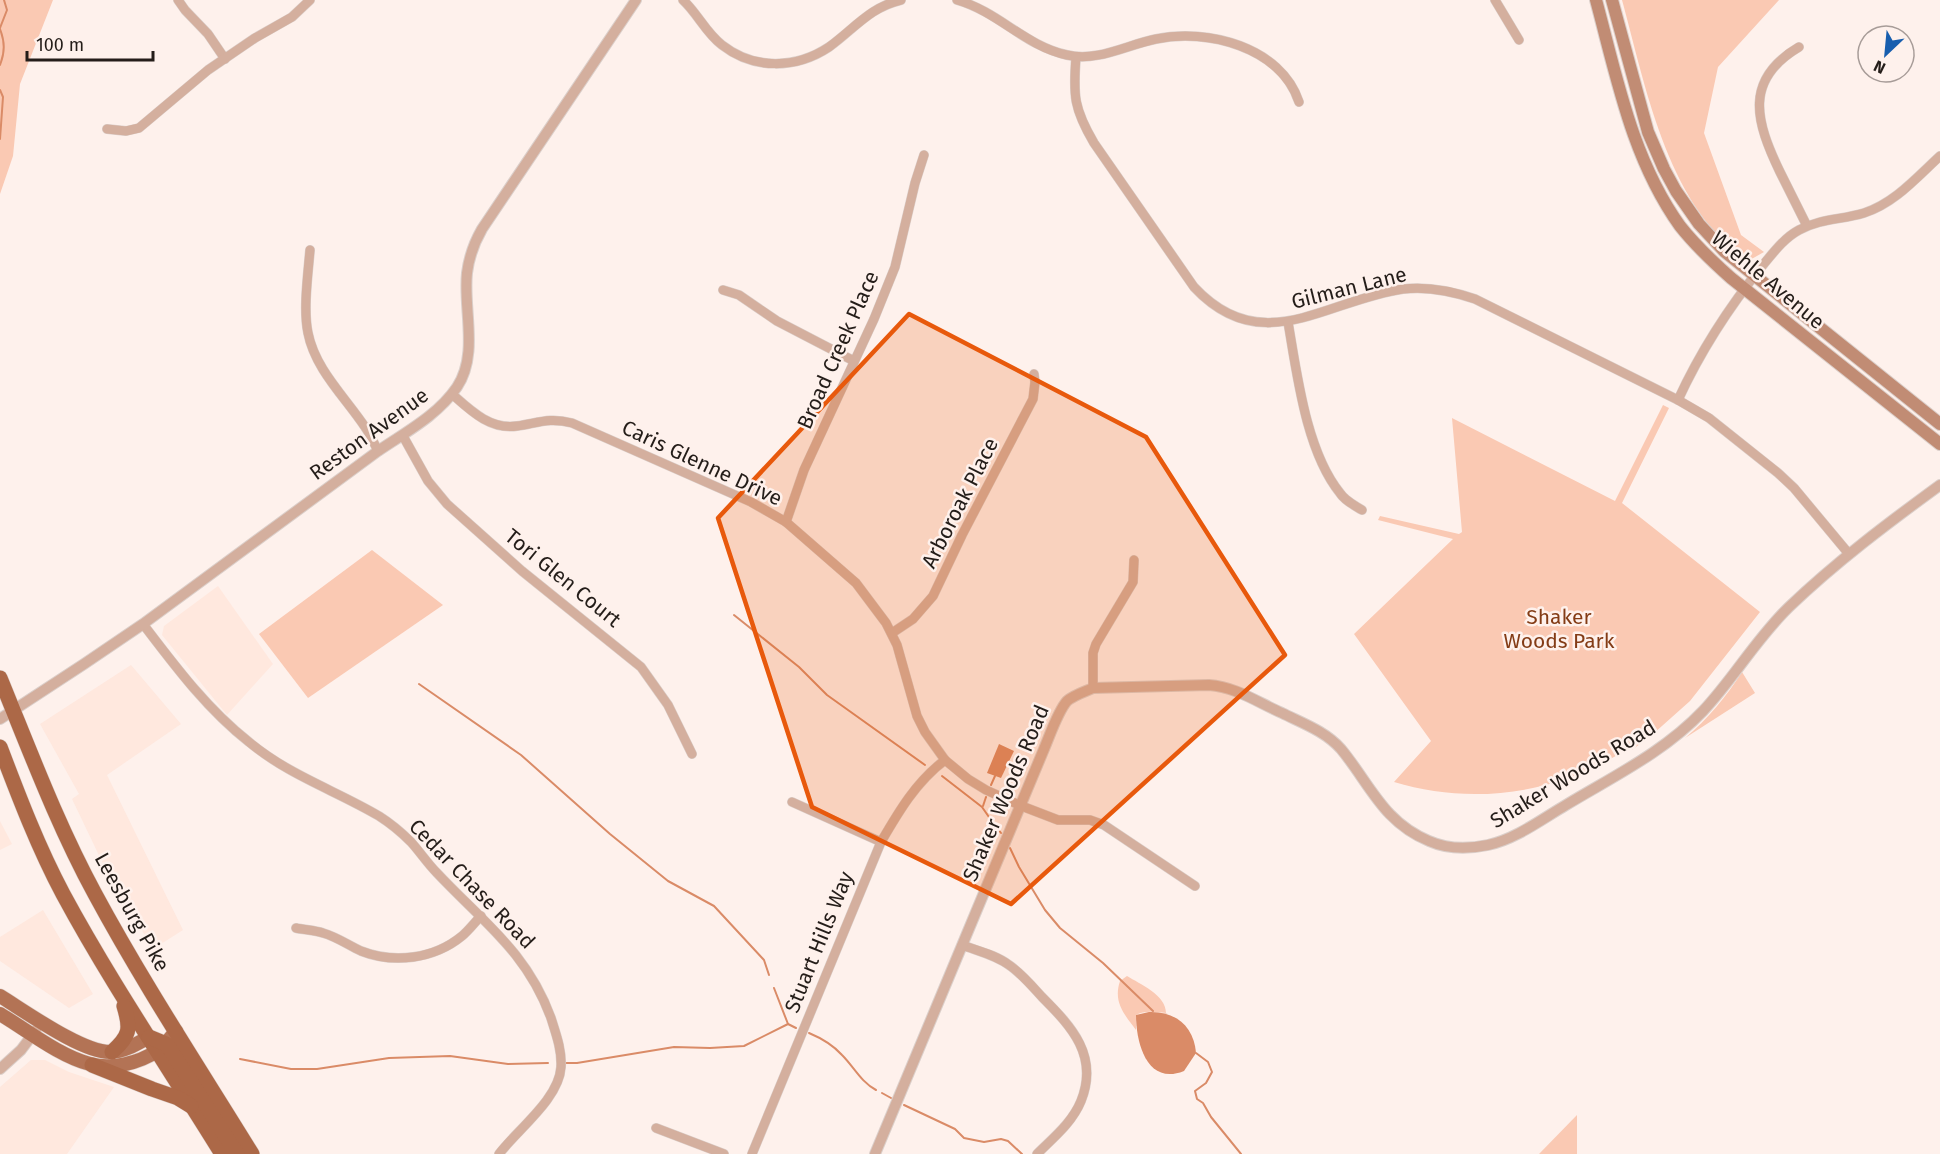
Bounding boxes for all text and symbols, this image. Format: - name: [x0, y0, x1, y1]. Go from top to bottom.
- scale bar: [27, 24, 153, 62]
- north arrow: [1856, 24, 1916, 84]
- text: 100 m: [36, 34, 84, 56]
- text: N: [1871, 56, 1889, 78]
- street label: Wiehle Avenue: [1706, 225, 1830, 335]
- street label: Gilman Lane: [1289, 261, 1409, 315]
- street label: Broad Creek Place: [791, 267, 885, 433]
- street label: Reston Avenue: [304, 382, 434, 486]
- street label: Caris Glenne Drive: [618, 414, 786, 512]
- street label: Arboroak Place: [916, 434, 1004, 572]
- street label: Tori Glen Court: [500, 523, 627, 633]
- park label: Shaker Woods Park: [1504, 604, 1615, 654]
- street label: Shaker Woods Road: [957, 701, 1055, 885]
- street label: Shaker Woods Road: [1485, 714, 1661, 834]
- street label: Cedar Chase Road: [403, 814, 541, 954]
- street label: Leesburg Pike: [89, 848, 175, 976]
- street label: Stuart Hills Way: [779, 867, 859, 1016]

